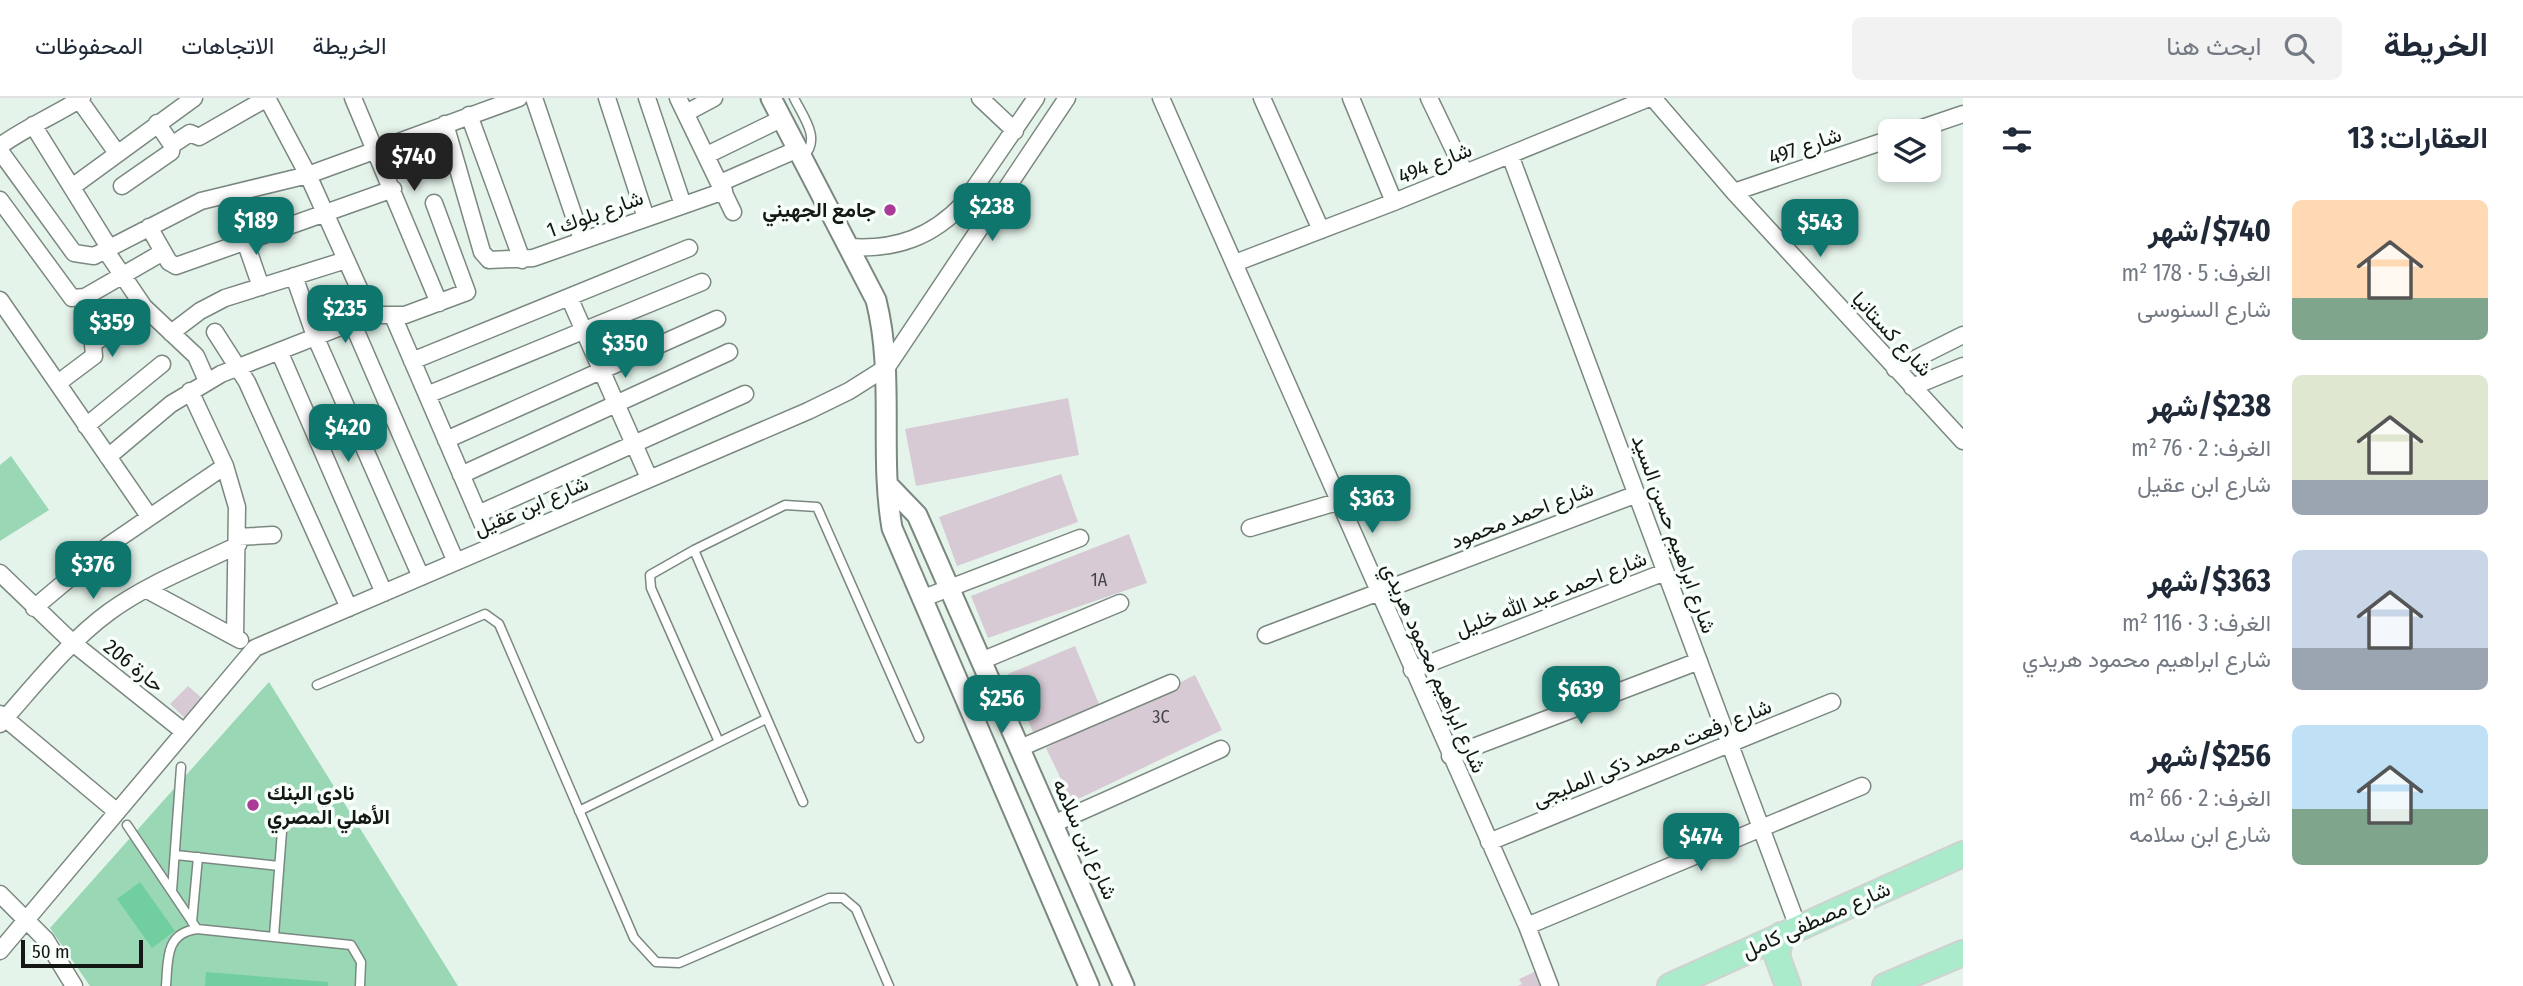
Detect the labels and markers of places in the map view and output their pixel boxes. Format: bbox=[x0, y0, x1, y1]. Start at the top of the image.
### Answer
pin: $740 bbox=[373, 134, 455, 193]
pin: $238 bbox=[951, 184, 1033, 243]
place label: جامع الجهيني bbox=[762, 197, 876, 227]
pin: $189 bbox=[215, 198, 297, 257]
pin: $543 bbox=[1779, 200, 1861, 259]
marker: جامع الجهيني bbox=[882, 202, 898, 218]
pin: $235 bbox=[304, 286, 386, 345]
pin: $359 bbox=[71, 300, 153, 359]
pin: $350 bbox=[584, 320, 666, 380]
pin: $420 bbox=[307, 404, 389, 464]
pin: $363 bbox=[1331, 476, 1413, 535]
pin: $376 bbox=[52, 542, 134, 601]
pin: $639 bbox=[1540, 666, 1622, 726]
pin: $256 bbox=[961, 676, 1043, 735]
place label: نادي البنك الأهلي المصري bbox=[267, 780, 390, 834]
marker: نادي البنك الأهلي المصري bbox=[245, 797, 261, 813]
pin: $474 bbox=[1660, 814, 1742, 873]

